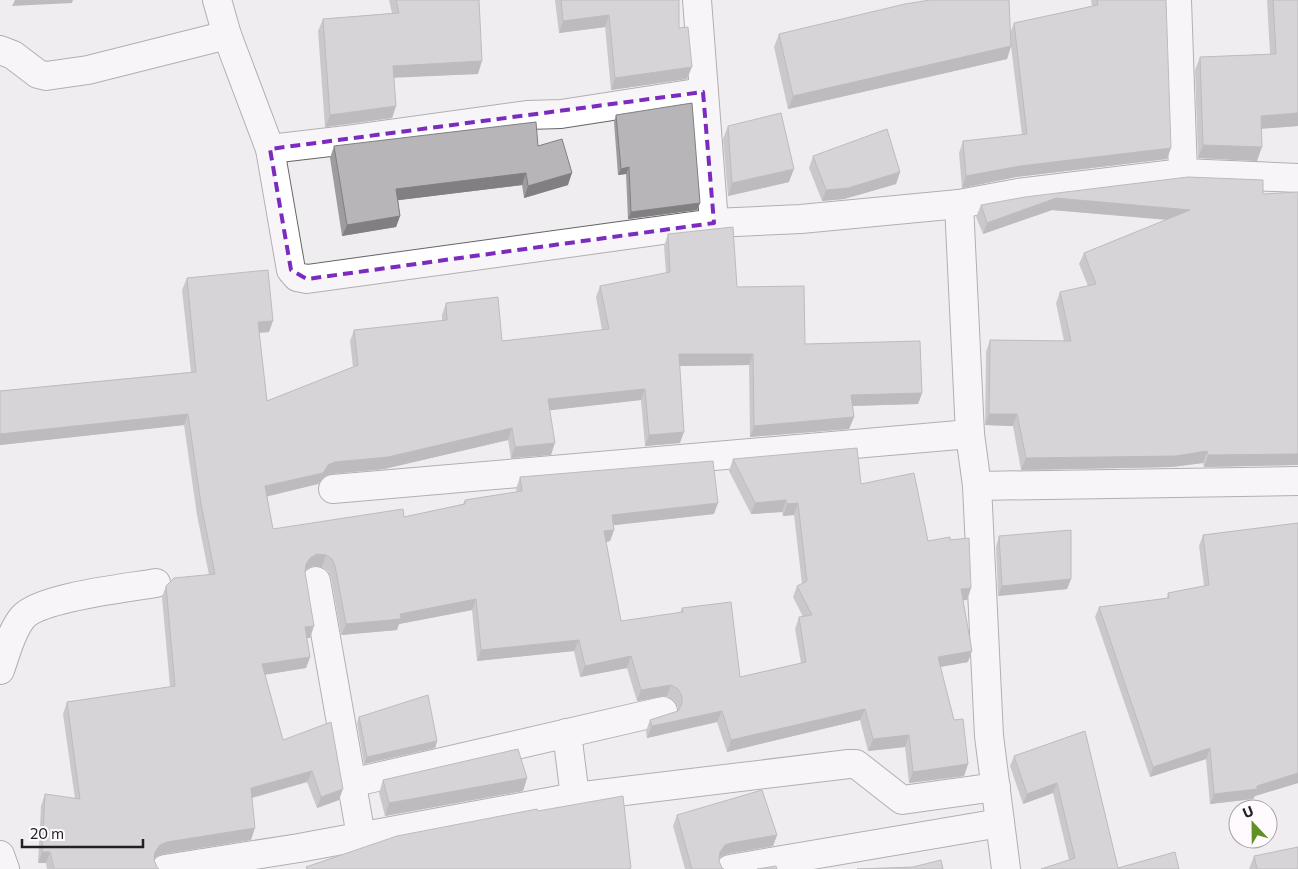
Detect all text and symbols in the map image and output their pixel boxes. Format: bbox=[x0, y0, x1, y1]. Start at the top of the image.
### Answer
north arrow bbox=[1228, 799, 1278, 849]
text: U bbox=[1240, 802, 1256, 821]
scale bar bbox=[22, 816, 144, 848]
text: 20 m bbox=[30, 824, 64, 842]

